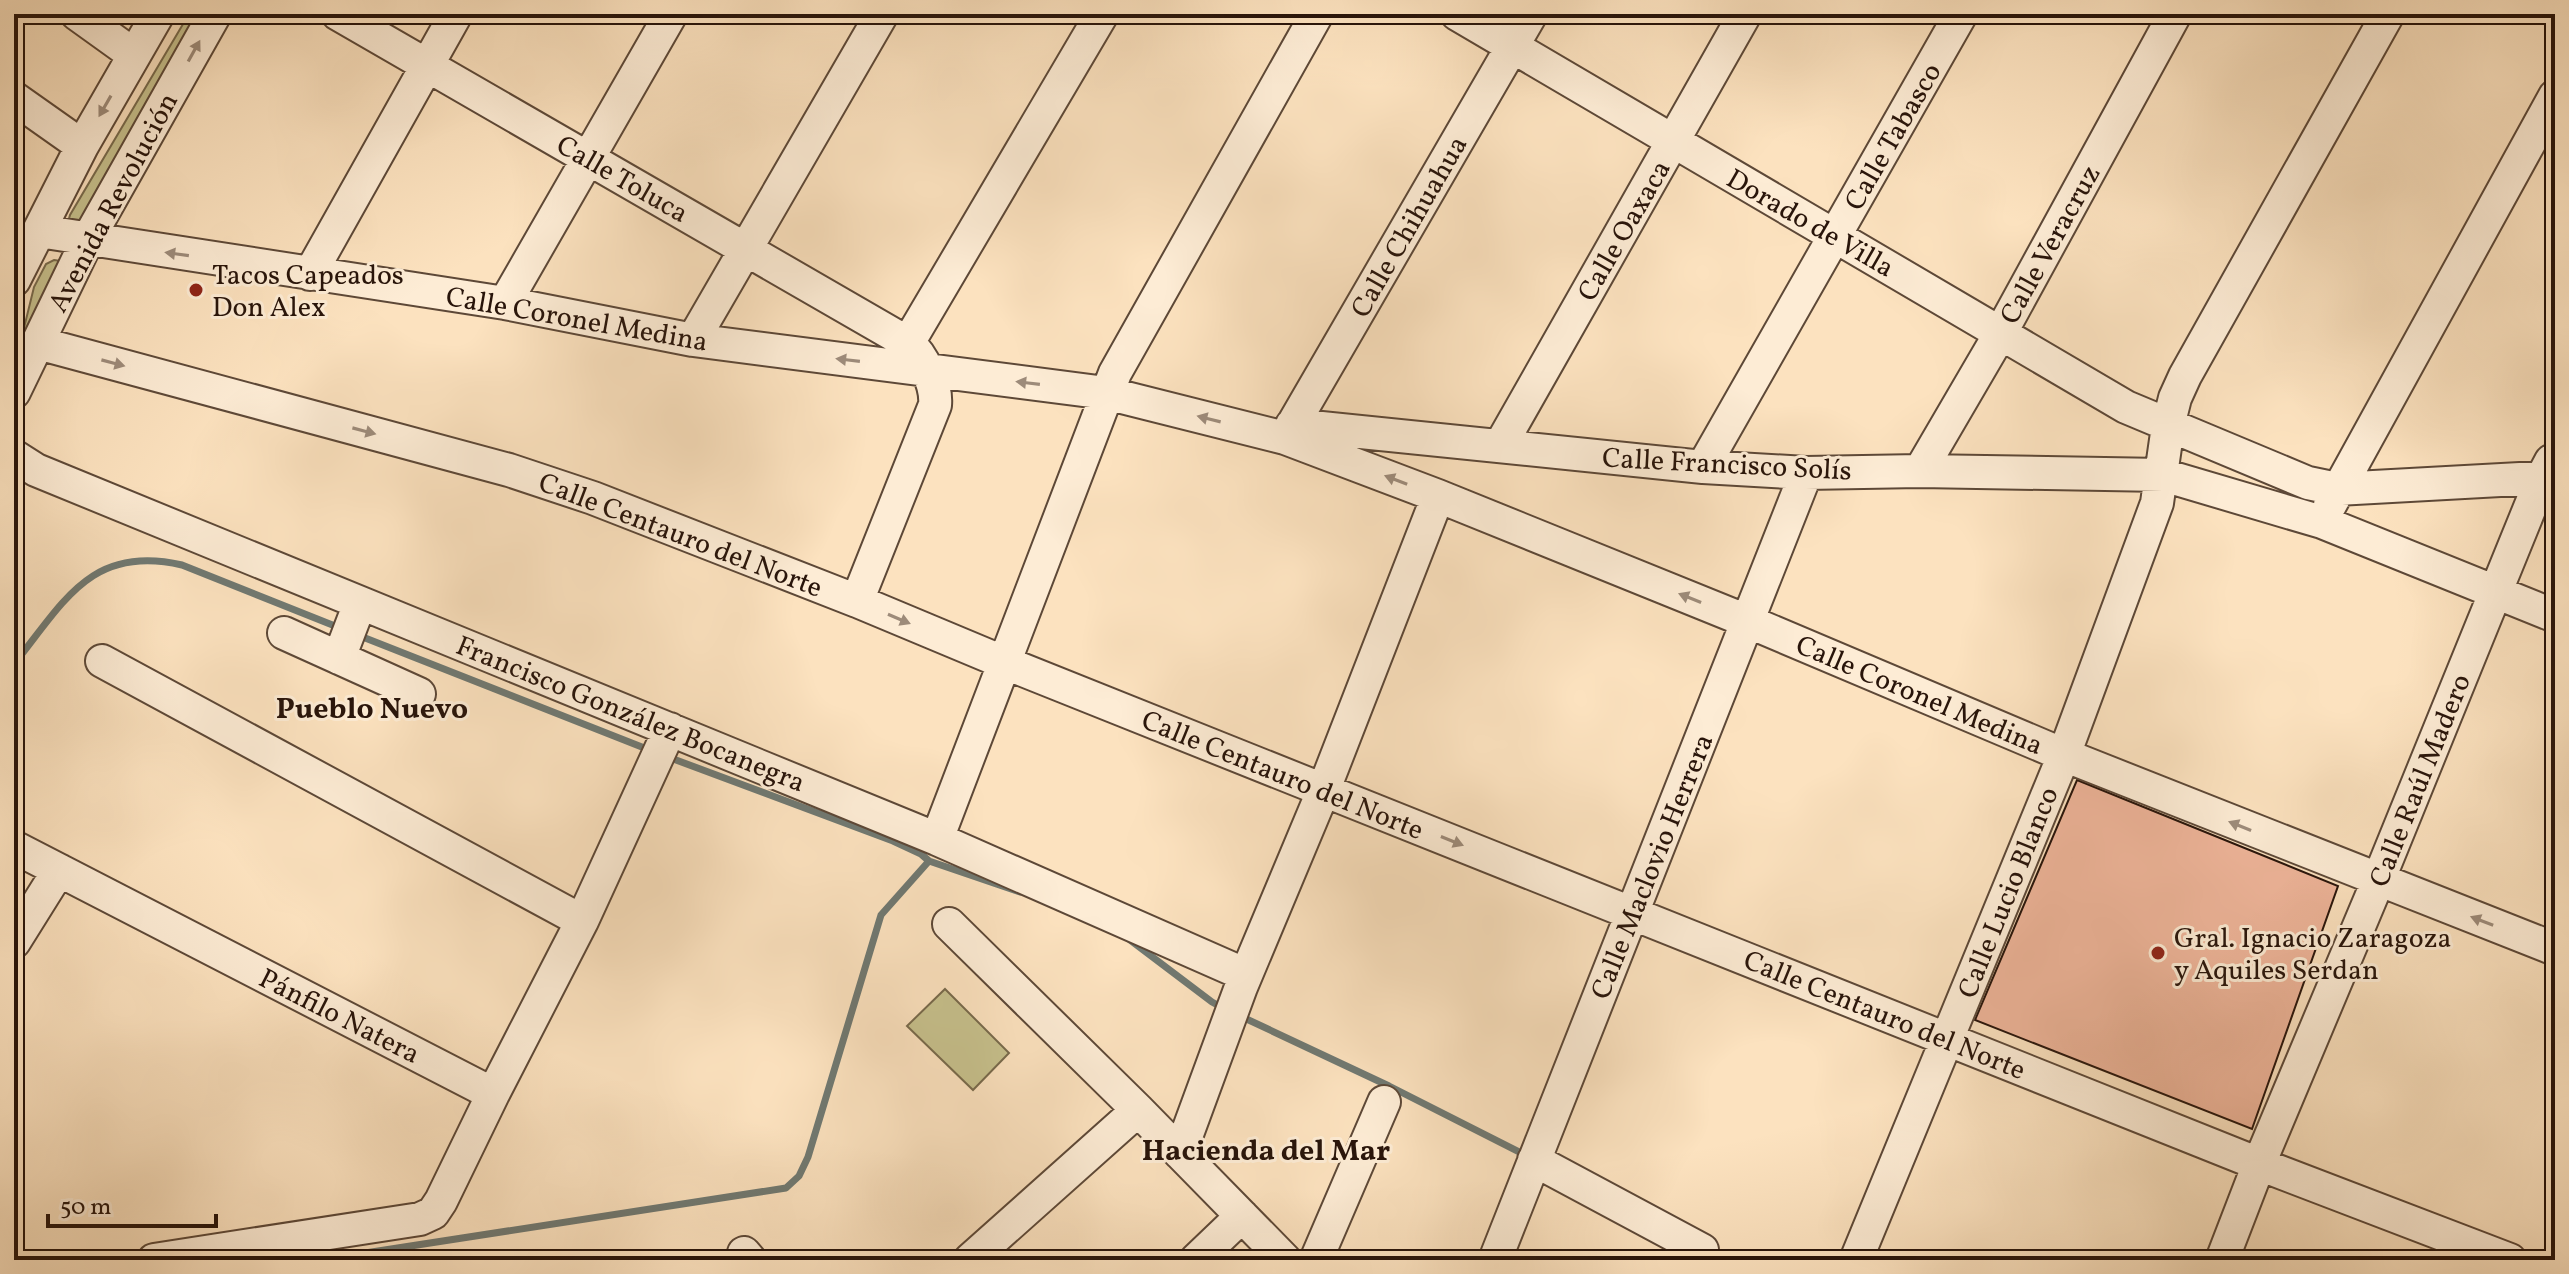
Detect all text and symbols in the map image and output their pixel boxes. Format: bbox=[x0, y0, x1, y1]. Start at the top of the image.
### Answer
one-way arrow bbox=[187, 40, 201, 62]
street label: Calle Tabasco bbox=[1836, 56, 1952, 218]
street label: Avenida Revolución bbox=[40, 86, 189, 320]
one-way arrow bbox=[98, 95, 112, 117]
street label: Calle Toluca bbox=[548, 127, 695, 234]
street label: Calle Chihuahua bbox=[1342, 129, 1478, 325]
street label: Calle Oaxaca bbox=[1569, 154, 1681, 309]
street label: Calle Veracruz bbox=[1991, 159, 2111, 332]
street label: Dorado de Villa bbox=[1719, 160, 1901, 288]
one-way arrow bbox=[164, 247, 189, 260]
place label: Tacos Capeados Don Alex bbox=[212, 257, 404, 328]
street label: Calle Coronel Medina bbox=[443, 278, 711, 363]
marker: Tacos Capeados Don Alex bbox=[187, 281, 205, 299]
one-way arrow bbox=[835, 353, 860, 366]
one-way arrow bbox=[100, 358, 125, 370]
one-way arrow bbox=[1015, 376, 1040, 389]
one-way arrow bbox=[1197, 413, 1222, 425]
one-way arrow bbox=[352, 425, 376, 438]
street label: Calle Francisco Solís bbox=[1601, 439, 1853, 492]
street label: Calle Centauro del Norte bbox=[533, 464, 828, 609]
one-way arrow bbox=[1384, 473, 1408, 486]
one-way arrow bbox=[1678, 591, 1702, 604]
one-way arrow bbox=[887, 613, 911, 626]
street label: Francisco González Bocanegra bbox=[450, 627, 810, 803]
street label: Calle Coronel Medina bbox=[1789, 627, 2049, 766]
street label: Calle Raúl Madero bbox=[2361, 669, 2482, 893]
district label: Pueblo Nuevo bbox=[276, 689, 468, 731]
street label: Calle Centauro del Norte bbox=[1135, 702, 1429, 851]
street label: Calle Maclovio Herrera bbox=[1582, 728, 1724, 1006]
street label: Calle Lucio Blanco bbox=[1949, 781, 2069, 1004]
one-way arrow bbox=[2228, 819, 2252, 832]
one-way arrow bbox=[1440, 835, 1464, 848]
one-way arrow bbox=[2470, 914, 2494, 927]
place label: Gral. Ignacio Zaragoza y Aquiles Serdan bbox=[2174, 920, 2452, 991]
street label: Calle Centauro del Norte bbox=[1737, 942, 2031, 1091]
marker: Gral. Ignacio Zaragoza y Aquiles Serdan bbox=[2149, 944, 2167, 962]
street label: Pánfilo Natera bbox=[252, 960, 426, 1075]
district label: Hacienda del Mar bbox=[1142, 1131, 1390, 1173]
scale bar bbox=[48, 1178, 216, 1228]
text: 50 m bbox=[60, 1191, 112, 1225]

